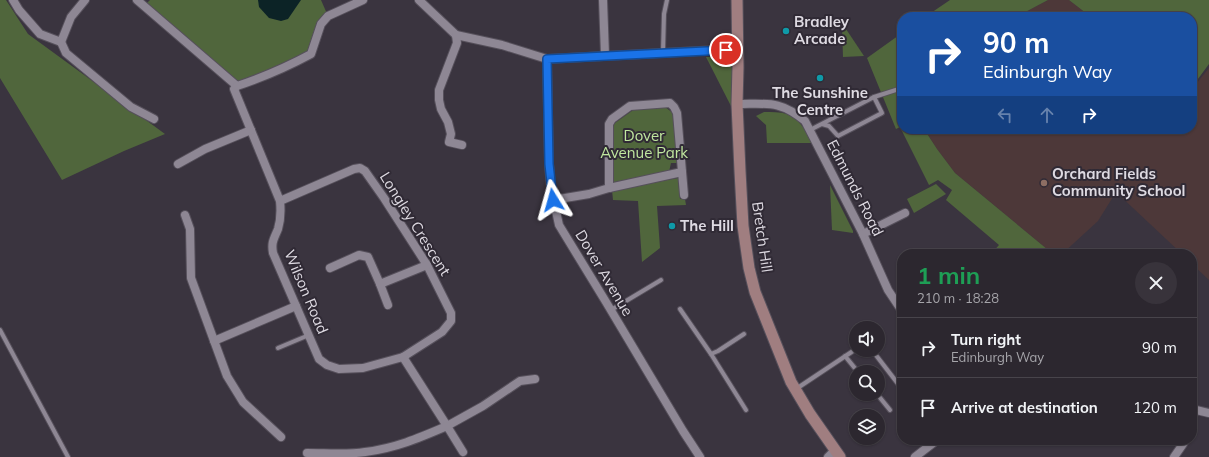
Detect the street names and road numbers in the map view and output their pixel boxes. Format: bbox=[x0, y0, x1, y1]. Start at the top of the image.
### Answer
street label: Edmunds Road bbox=[823, 136, 888, 239]
street label: Longley Crescent bbox=[376, 168, 455, 279]
street label: Bretch Hill bbox=[748, 200, 777, 274]
street label: Dover Avenue bbox=[571, 226, 638, 319]
street label: Wilson Road bbox=[280, 247, 333, 337]

